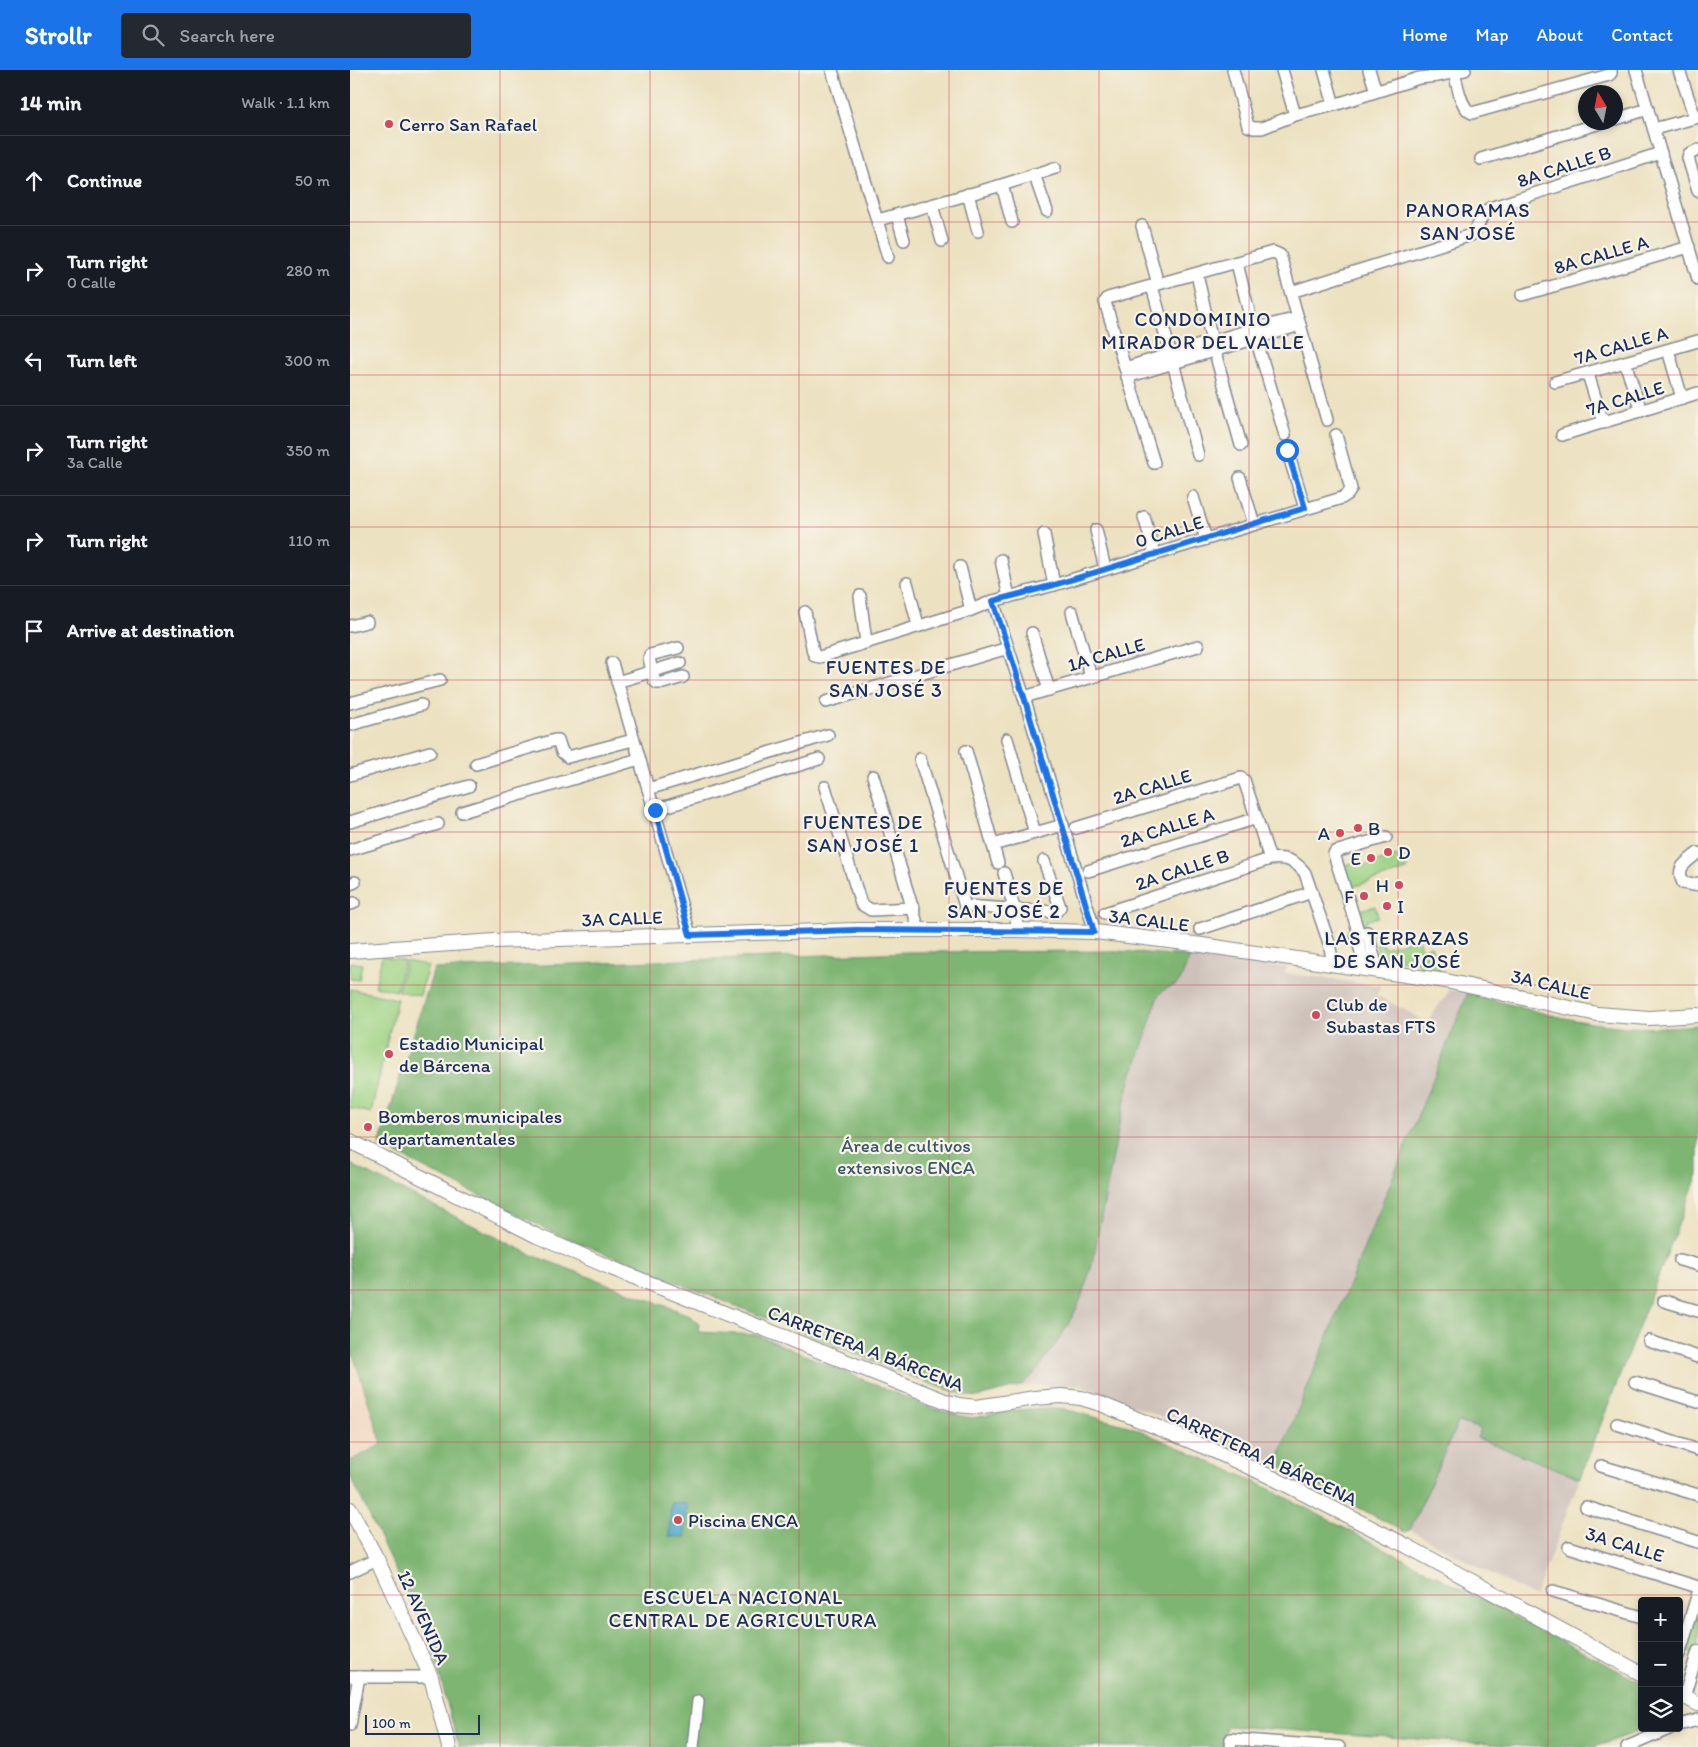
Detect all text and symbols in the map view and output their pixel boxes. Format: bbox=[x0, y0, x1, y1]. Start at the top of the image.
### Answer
search box bbox=[121, 13, 471, 58]
text: Strollr bbox=[25, 21, 91, 50]
icon: search bbox=[139, 21, 167, 49]
text: Search here bbox=[179, 24, 275, 47]
text: Home bbox=[1402, 24, 1448, 46]
text: Map bbox=[1476, 24, 1509, 46]
text: About bbox=[1537, 24, 1583, 46]
text: Contact bbox=[1611, 24, 1673, 46]
north arrow bbox=[1578, 85, 1623, 130]
text: 14 min bbox=[20, 90, 81, 115]
text: Walk · 1.1 km bbox=[241, 93, 330, 112]
place label: Cerro San Rafael bbox=[399, 113, 538, 136]
marker: Cerro San Rafael bbox=[383, 118, 395, 130]
street label: 8A CALLE B bbox=[1514, 140, 1614, 192]
icon: ahead bbox=[20, 167, 48, 195]
text: Continue bbox=[67, 169, 142, 192]
text: 50 m bbox=[295, 171, 330, 190]
district label: PANORAMAS SAN JOSÉ bbox=[1405, 198, 1531, 245]
street label: 8A CALLE A bbox=[1551, 230, 1651, 279]
text: Turn right bbox=[67, 250, 148, 273]
icon: right bbox=[20, 257, 48, 285]
text: 280 m bbox=[286, 261, 330, 280]
text: 0 Calle bbox=[67, 273, 116, 292]
district label: CONDOMINIO MIRADOR DEL VALLE bbox=[1101, 307, 1305, 354]
street label: 7A CALLE A bbox=[1572, 321, 1671, 370]
icon: left bbox=[20, 347, 48, 375]
text: Turn left bbox=[67, 349, 137, 372]
text: 300 m bbox=[285, 351, 330, 370]
street label: 7A CALLE bbox=[1584, 376, 1667, 421]
text: Turn right bbox=[67, 430, 148, 453]
icon: right bbox=[20, 437, 48, 465]
route start bbox=[1276, 439, 1299, 462]
text: 350 m bbox=[286, 441, 330, 460]
text: 3a Calle bbox=[67, 453, 123, 472]
street label: 0 CALLE bbox=[1132, 510, 1206, 553]
icon: right bbox=[20, 527, 48, 555]
text: Turn right bbox=[67, 529, 148, 552]
text: 110 m bbox=[288, 531, 330, 550]
icon: arrive bbox=[20, 617, 48, 645]
text: Arrive at destination bbox=[67, 619, 234, 642]
street label: 1A CALLE bbox=[1065, 632, 1147, 676]
district label: FUENTES DE SAN JOSÉ 3 bbox=[826, 655, 946, 702]
street label: 2A CALLE bbox=[1110, 764, 1194, 809]
route end bbox=[644, 799, 667, 822]
street label: 2A CALLE A bbox=[1117, 802, 1217, 853]
district label: FUENTES DE SAN JOSÉ 1 bbox=[803, 810, 923, 857]
place label: B bbox=[1368, 817, 1380, 840]
place label: A bbox=[1318, 822, 1330, 845]
marker: B bbox=[1352, 822, 1364, 834]
marker: A bbox=[1334, 827, 1346, 839]
place label: D bbox=[1398, 841, 1411, 864]
street label: 2A CALLE B bbox=[1132, 844, 1232, 895]
marker: D bbox=[1382, 846, 1394, 858]
place label: E bbox=[1351, 847, 1361, 870]
marker: E bbox=[1365, 852, 1377, 864]
place label: H bbox=[1376, 874, 1389, 897]
district label: FUENTES DE SAN JOSÉ 2 bbox=[944, 876, 1064, 923]
marker: H bbox=[1393, 879, 1405, 891]
place label: F bbox=[1344, 885, 1354, 908]
marker: F bbox=[1358, 890, 1370, 902]
place label: I bbox=[1397, 895, 1404, 918]
marker: I bbox=[1381, 900, 1393, 912]
street label: 3A CALLE bbox=[1107, 904, 1190, 937]
street label: 3A CALLE bbox=[581, 906, 663, 931]
district label: LAS TERRAZAS DE SAN JOSÉ bbox=[1324, 926, 1470, 973]
street label: 3A CALLE bbox=[1509, 964, 1593, 1005]
place label: Club de Subastas FTS bbox=[1326, 993, 1436, 1038]
marker: Club de Subastas FTS bbox=[1310, 1009, 1322, 1021]
place label: Estadio Municipal de Bárcena bbox=[399, 1032, 545, 1077]
marker: Estadio Municipal de Bárcena bbox=[383, 1048, 395, 1060]
place label: Bomberos municipales departamentales bbox=[378, 1105, 562, 1150]
marker: Bomberos municipales departamentales bbox=[362, 1121, 374, 1133]
park label: Área de cultivos extensivos ENCA bbox=[837, 1134, 975, 1179]
street label: CARRETERA A BÁRCENA bbox=[765, 1300, 967, 1397]
street label: CARRETERA A BÁRCENA bbox=[1163, 1402, 1361, 1511]
place label: Piscina ENCA bbox=[688, 1509, 798, 1532]
marker: Piscina ENCA bbox=[672, 1514, 684, 1526]
street label: 3A CALLE bbox=[1583, 1522, 1667, 1567]
street label: 12 AVENIDA bbox=[392, 1566, 455, 1668]
district label: ESCUELA NACIONAL CENTRAL DE AGRICULTURA bbox=[608, 1585, 878, 1632]
map controls bbox=[1638, 1597, 1683, 1732]
button: + bbox=[1638, 1597, 1683, 1642]
button: − bbox=[1638, 1642, 1683, 1687]
button: layers bbox=[1638, 1687, 1683, 1732]
scale bar bbox=[365, 1712, 480, 1735]
text: 100 m bbox=[372, 1715, 411, 1732]

